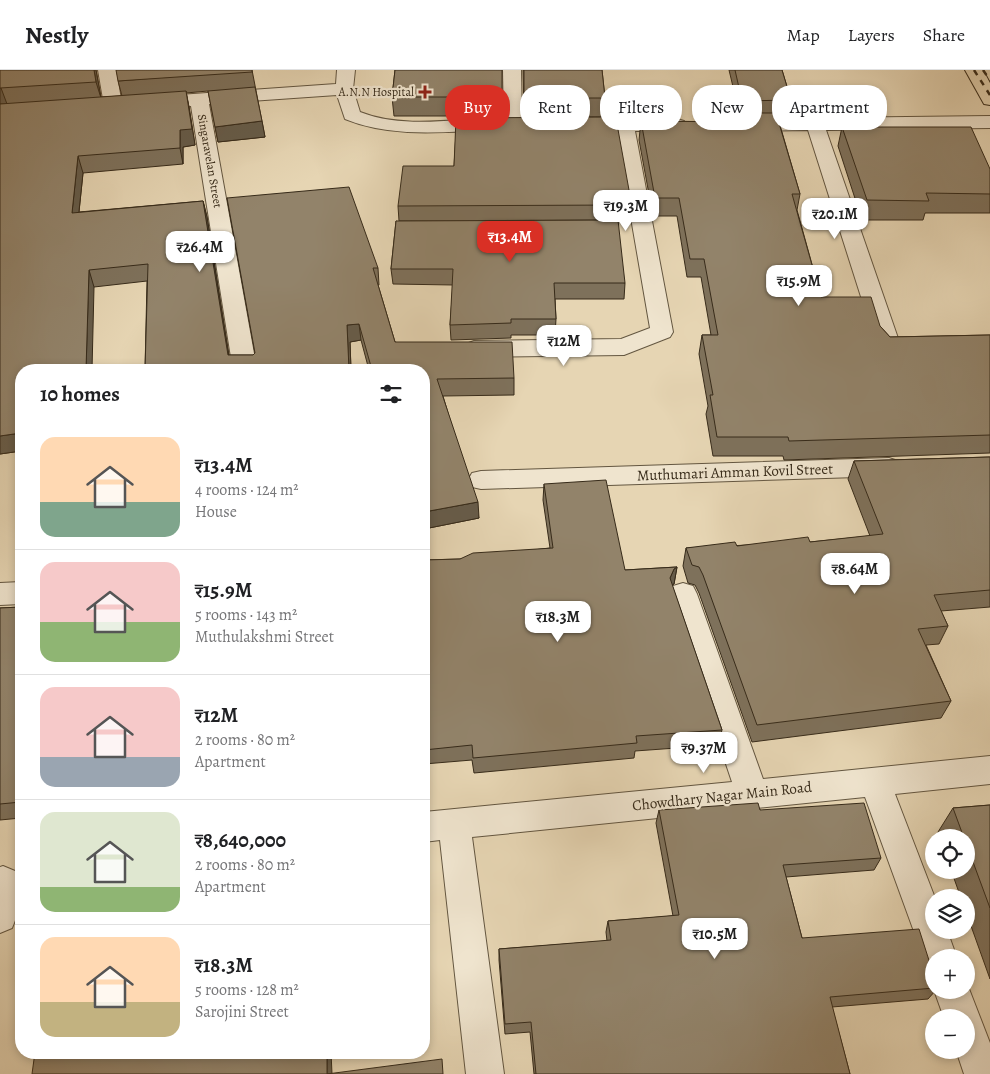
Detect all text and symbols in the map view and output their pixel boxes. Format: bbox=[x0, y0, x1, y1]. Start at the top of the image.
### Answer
text: Nestly bbox=[25, 19, 88, 51]
text: Map bbox=[787, 23, 820, 47]
text: Layers bbox=[848, 23, 895, 47]
text: Share bbox=[923, 23, 965, 47]
place label: A.N.N Hospital bbox=[338, 84, 414, 100]
marker: A.N.N Hospital bbox=[418, 85, 432, 99]
chip: Buy bbox=[445, 85, 510, 130]
chip: Rent bbox=[520, 85, 590, 130]
chip: Filters bbox=[600, 85, 682, 130]
chip: New bbox=[692, 85, 762, 130]
chip: Apartment bbox=[772, 85, 887, 130]
street label: Singaravelan Street bbox=[194, 113, 226, 209]
pin: ₹19.3M bbox=[585, 190, 667, 232]
text: ₹19.3M bbox=[604, 195, 648, 217]
pin: ₹20.1M bbox=[794, 198, 876, 240]
text: ₹20.1M bbox=[812, 203, 858, 225]
pin: ₹13.4M bbox=[469, 220, 551, 263]
text: ₹13.4M bbox=[488, 226, 532, 248]
pin: ₹26.4M bbox=[159, 230, 241, 273]
text: ₹26.4M bbox=[177, 236, 223, 258]
pin: ₹15.9M bbox=[758, 264, 840, 307]
text: ₹15.9M bbox=[777, 270, 821, 292]
pin: ₹12M bbox=[534, 324, 594, 367]
text: ₹12M bbox=[548, 330, 580, 352]
text: 10 homes bbox=[40, 380, 120, 408]
icon: filters bbox=[377, 380, 405, 408]
text: ₹13.4M bbox=[195, 451, 253, 479]
icon: home bbox=[80, 457, 140, 517]
street label: Muthumari Amman Kovil Street bbox=[637, 459, 833, 485]
text: 4 rooms · 124 m² bbox=[195, 479, 299, 501]
text: House bbox=[195, 501, 237, 523]
pin: ₹8.64M bbox=[814, 552, 896, 595]
text: ₹8.64M bbox=[832, 558, 878, 580]
text: ₹15.9M bbox=[195, 576, 253, 604]
icon: home bbox=[80, 582, 140, 642]
pin: ₹18.3M bbox=[517, 600, 599, 643]
text: 5 rooms · 143 m² bbox=[195, 604, 297, 626]
text: ₹18.3M bbox=[536, 606, 580, 628]
text: Muthulakshmi Street bbox=[195, 626, 334, 648]
text: ₹12M bbox=[195, 701, 238, 729]
icon: home bbox=[80, 707, 140, 767]
text: 2 rooms · 80 m² bbox=[195, 729, 295, 751]
pin: ₹9.37M bbox=[663, 732, 745, 774]
text: ₹9.37M bbox=[682, 737, 726, 759]
text: Apartment bbox=[195, 751, 266, 773]
street label: Chowdhary Nagar Main Road bbox=[631, 777, 814, 815]
text: ₹8,640,000 bbox=[195, 826, 286, 854]
map controls bbox=[925, 829, 975, 1059]
button: locate bbox=[925, 829, 975, 879]
icon: home bbox=[80, 832, 140, 892]
text: 2 rooms · 80 m² bbox=[195, 854, 295, 876]
text: Apartment bbox=[195, 876, 266, 898]
button: layers bbox=[925, 889, 975, 939]
pin: ₹10.5M bbox=[674, 918, 756, 960]
text: ₹10.5M bbox=[693, 923, 737, 945]
button: + bbox=[925, 949, 975, 999]
text: ₹18.3M bbox=[195, 951, 253, 979]
icon: home bbox=[80, 957, 140, 1017]
text: 5 rooms · 128 m² bbox=[195, 979, 299, 1001]
text: Sarojini Street bbox=[195, 1001, 289, 1023]
button: − bbox=[925, 1009, 975, 1059]

